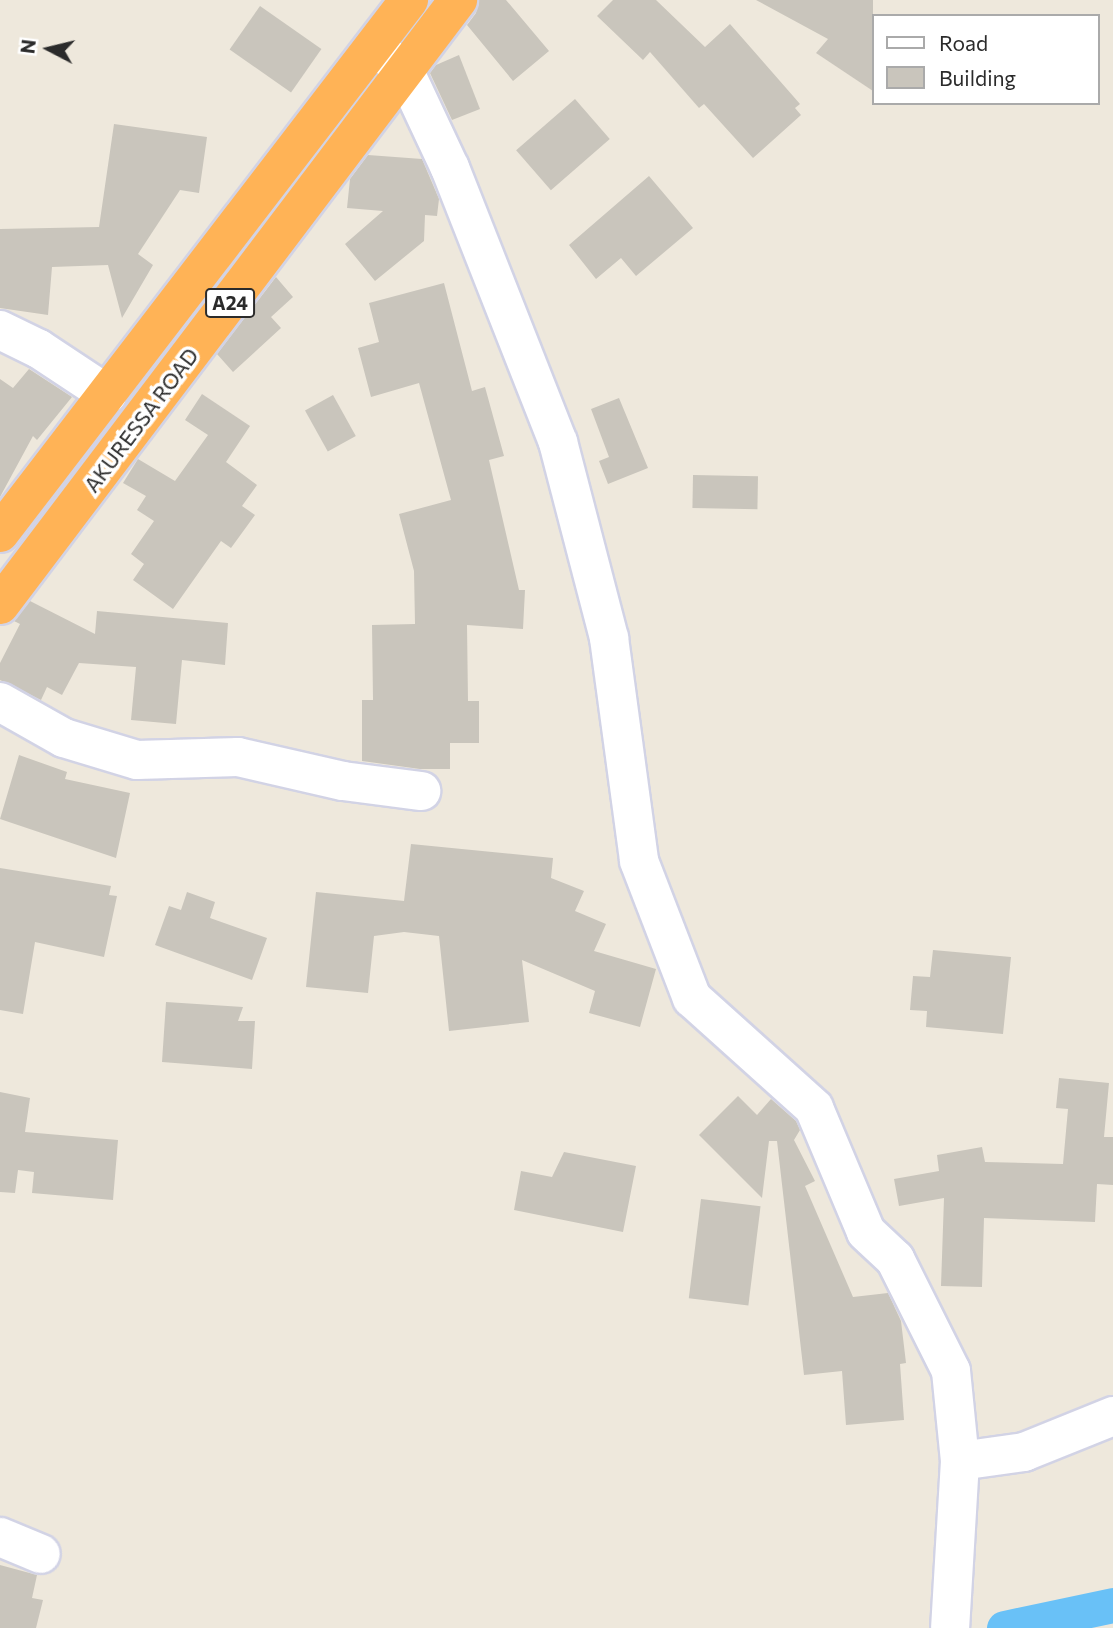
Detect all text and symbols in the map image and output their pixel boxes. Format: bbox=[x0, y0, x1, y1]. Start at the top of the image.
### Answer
north arrow bbox=[14, 14, 84, 84]
legend bbox=[872, 14, 1099, 105]
text: Road bbox=[939, 30, 988, 55]
text: N bbox=[15, 38, 40, 55]
text: Building bbox=[939, 65, 1016, 90]
road number: A24 bbox=[204, 288, 256, 318]
street label: AKURESSA ROAD bbox=[79, 343, 203, 497]

